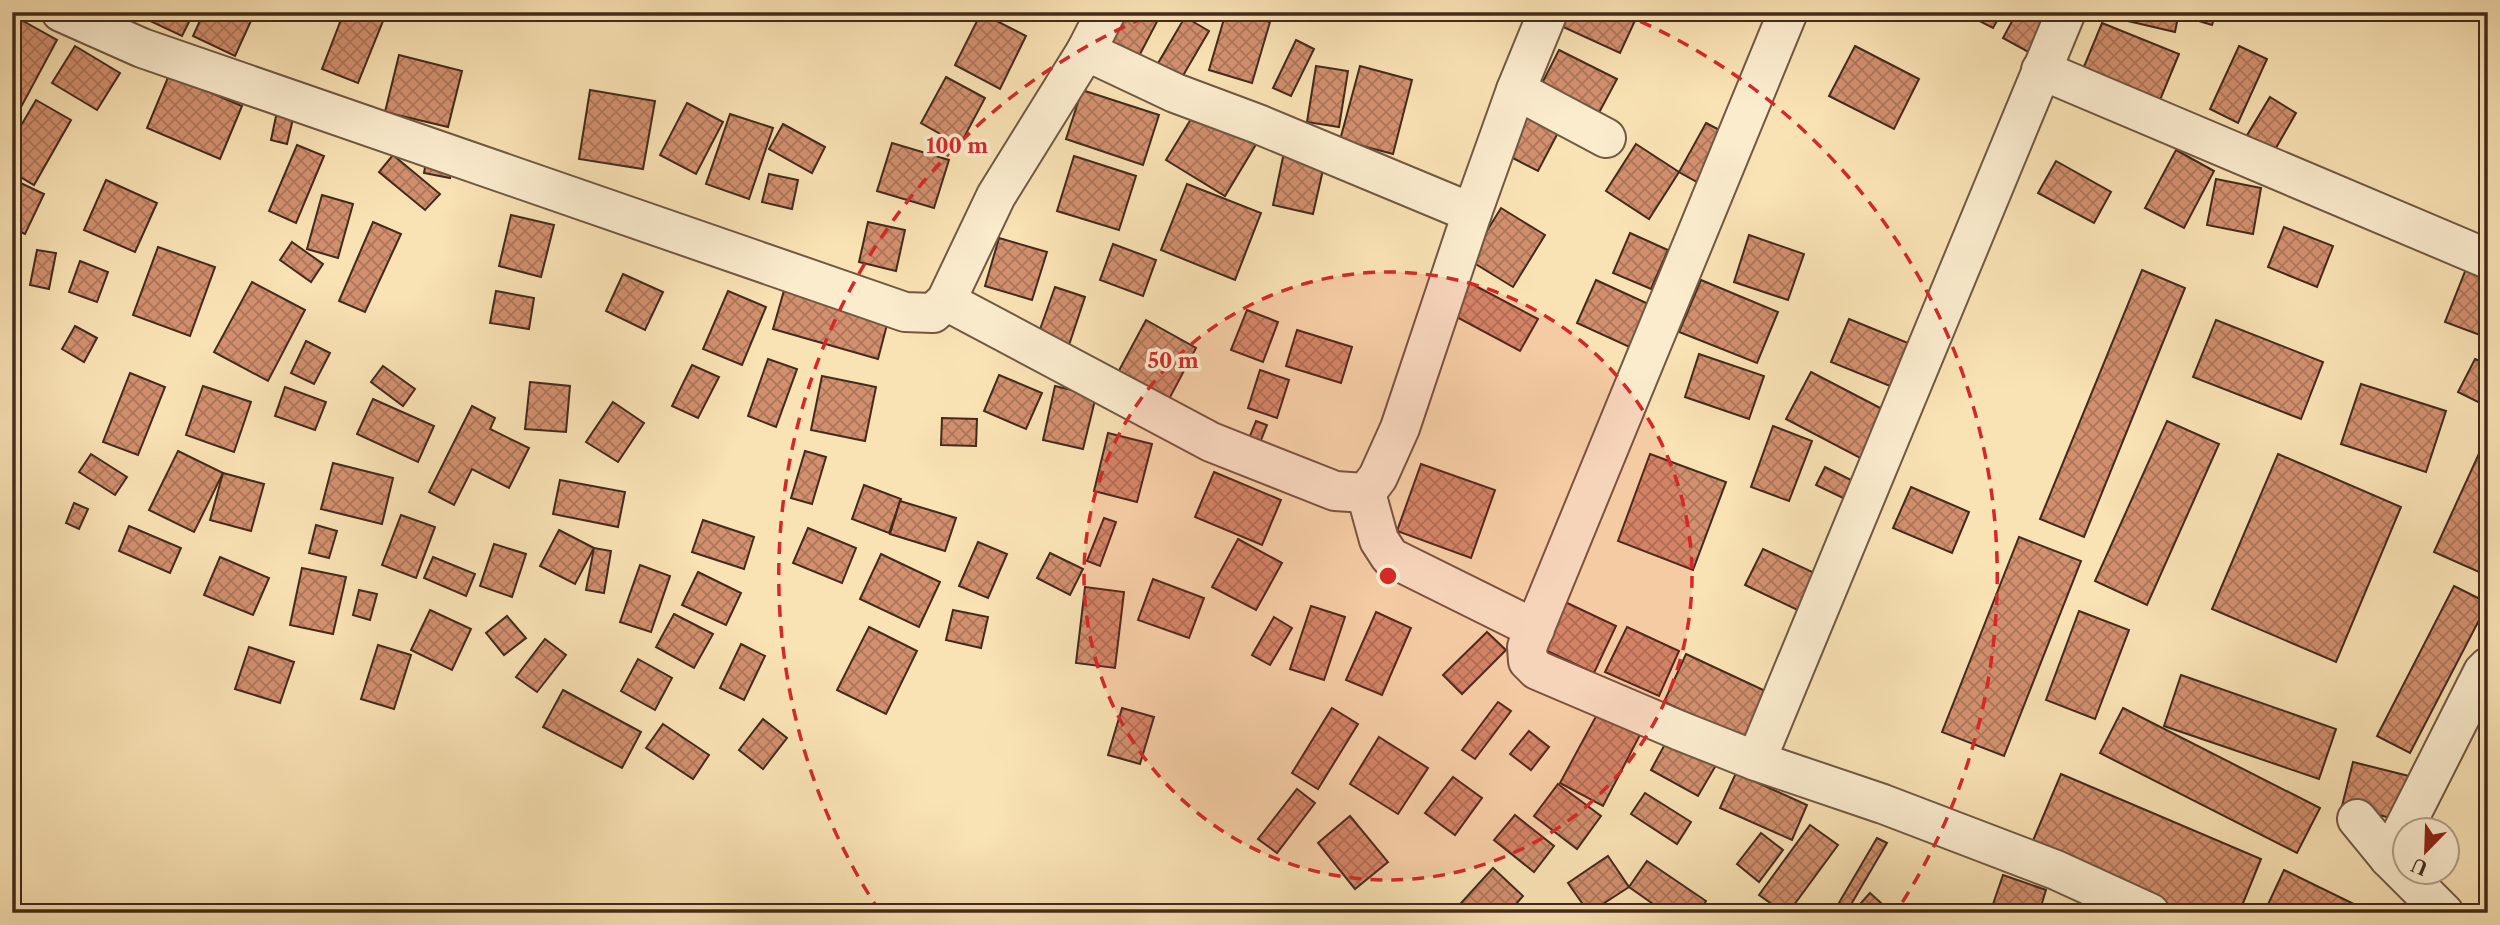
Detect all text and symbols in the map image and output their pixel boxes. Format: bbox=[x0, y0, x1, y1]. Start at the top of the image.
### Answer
text: 100 m bbox=[926, 133, 988, 158]
text: 50 m bbox=[1147, 348, 1199, 373]
centre of rings bbox=[1376, 564, 1400, 588]
north arrow bbox=[2392, 816, 2462, 886]
text: U bbox=[2407, 852, 2431, 880]

